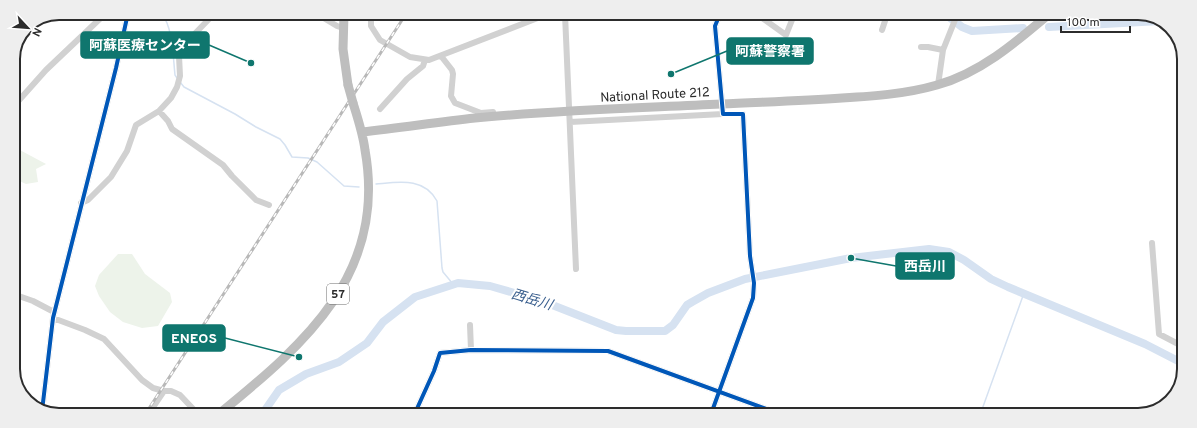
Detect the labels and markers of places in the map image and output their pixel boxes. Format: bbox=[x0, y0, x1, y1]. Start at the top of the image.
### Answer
callout: 阿蘇医療センター bbox=[81, 32, 209, 58]
callout: 阿蘇警察署 bbox=[727, 38, 813, 64]
callout: 西岳川 bbox=[896, 253, 954, 279]
callout: ENEOS bbox=[163, 325, 225, 351]

